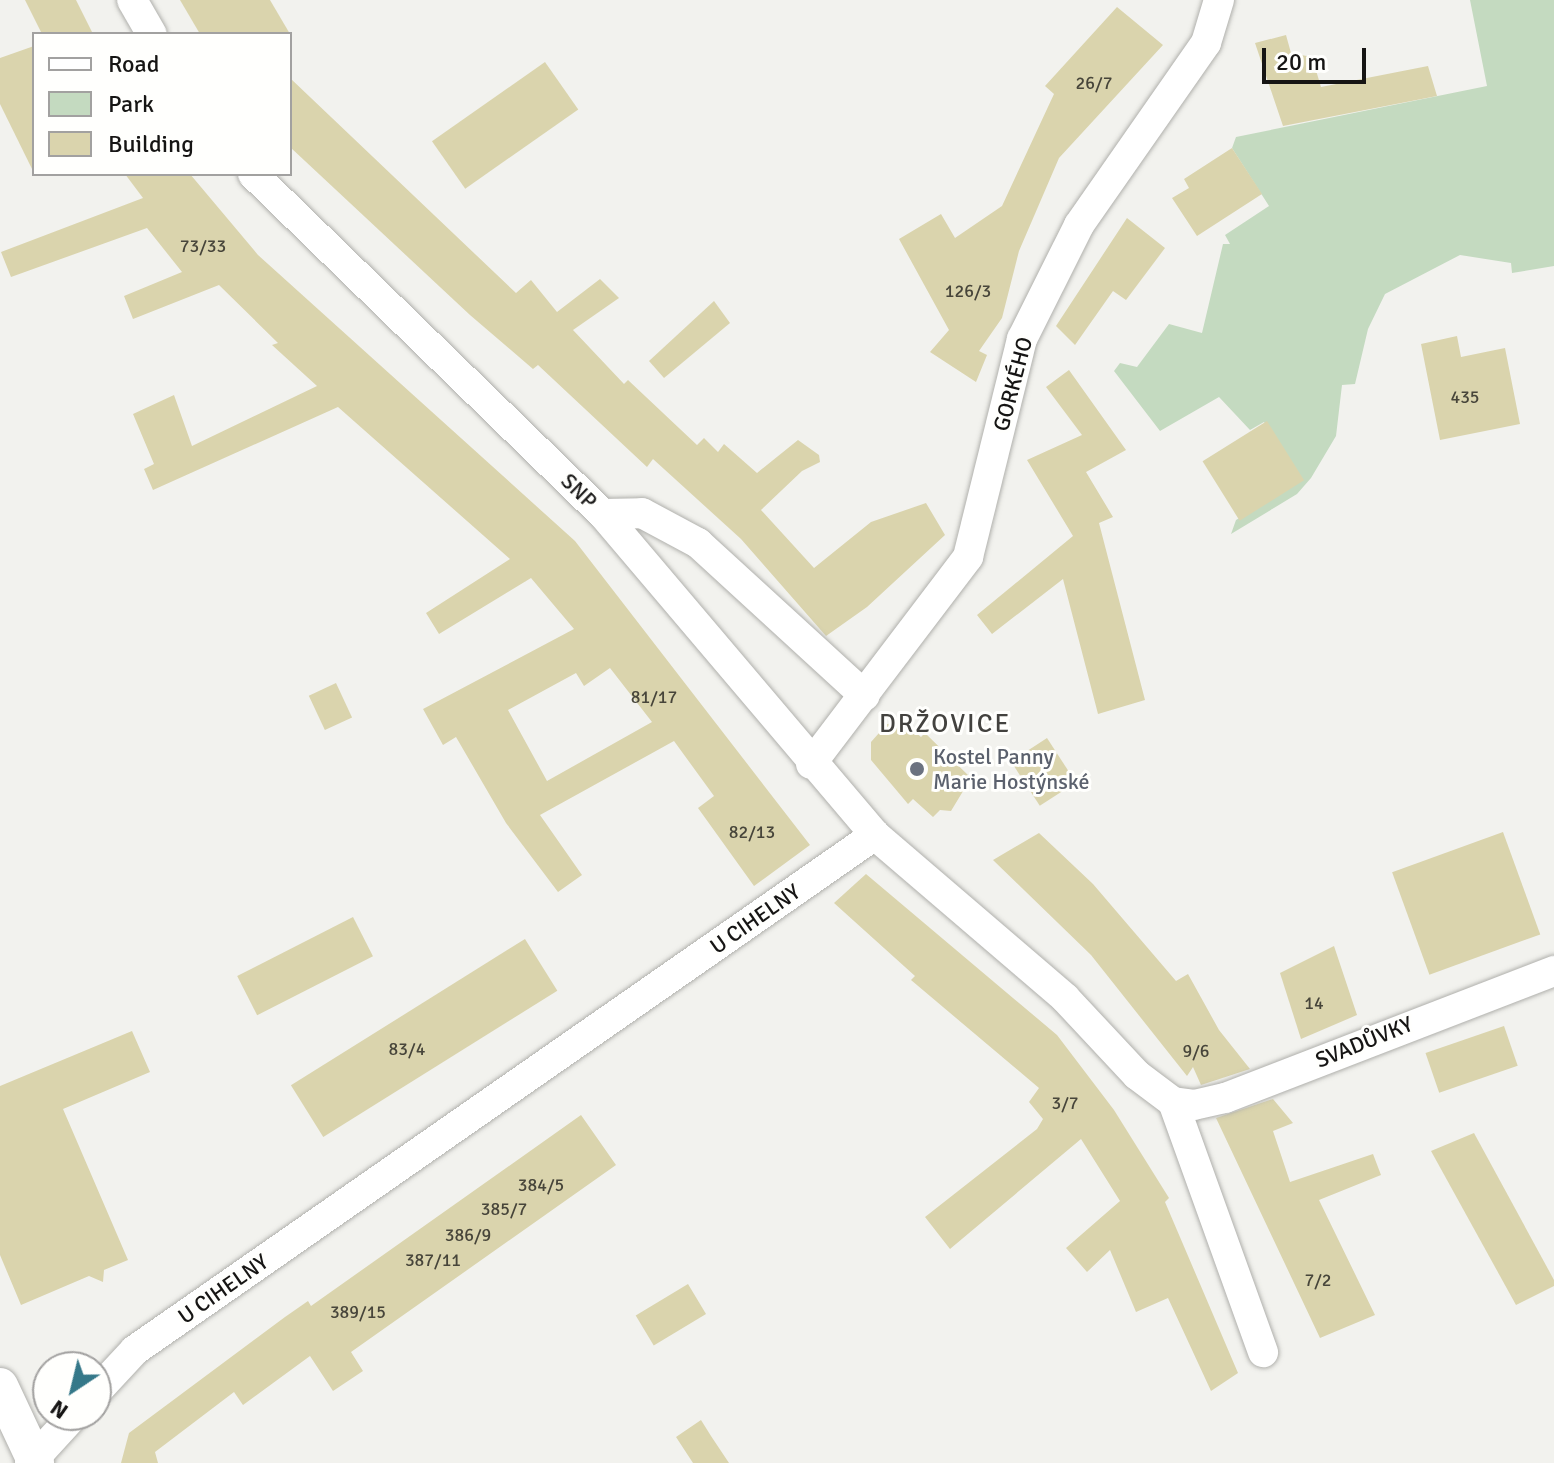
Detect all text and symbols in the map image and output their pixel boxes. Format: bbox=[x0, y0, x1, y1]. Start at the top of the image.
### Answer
legend bbox=[32, 32, 292, 176]
scale bar bbox=[1266, 32, 1370, 82]
text: 20 m bbox=[1276, 47, 1326, 77]
text: Road bbox=[108, 49, 159, 79]
house number: 26/7 bbox=[1076, 72, 1112, 94]
text: Park bbox=[108, 89, 154, 119]
text: Building bbox=[108, 129, 194, 159]
house number: 73/33 bbox=[180, 235, 226, 257]
house number: 126/3 bbox=[945, 280, 991, 302]
street label: GORKÉHO bbox=[988, 334, 1038, 434]
house number: 435 bbox=[1450, 386, 1480, 408]
street label: SNP bbox=[556, 468, 602, 514]
house number: 81/17 bbox=[631, 686, 677, 708]
district label: DRŽOVICE bbox=[879, 709, 1011, 741]
place label: Kostel Panny Marie Hostýnské bbox=[933, 743, 1089, 794]
marker: Kostel Panny Marie Hostýnské bbox=[908, 760, 926, 778]
house number: 82/13 bbox=[729, 821, 775, 843]
street label: U CIHELNY bbox=[705, 878, 805, 960]
house number: 14 bbox=[1304, 992, 1324, 1014]
street label: SVADŮVKY bbox=[1312, 1011, 1416, 1073]
house number: 83/4 bbox=[389, 1038, 425, 1060]
house number: 9/6 bbox=[1182, 1040, 1210, 1062]
house number: 3/7 bbox=[1051, 1092, 1079, 1114]
house number: 384/5 bbox=[518, 1174, 564, 1196]
house number: 385/7 bbox=[481, 1198, 527, 1220]
house number: 386/9 bbox=[445, 1224, 491, 1246]
street label: U CIHELNY bbox=[173, 1248, 273, 1330]
house number: 387/11 bbox=[405, 1249, 461, 1271]
house number: 7/2 bbox=[1304, 1269, 1332, 1291]
house number: 389/15 bbox=[330, 1301, 386, 1323]
north arrow bbox=[32, 1351, 112, 1431]
text: N bbox=[45, 1394, 73, 1425]

